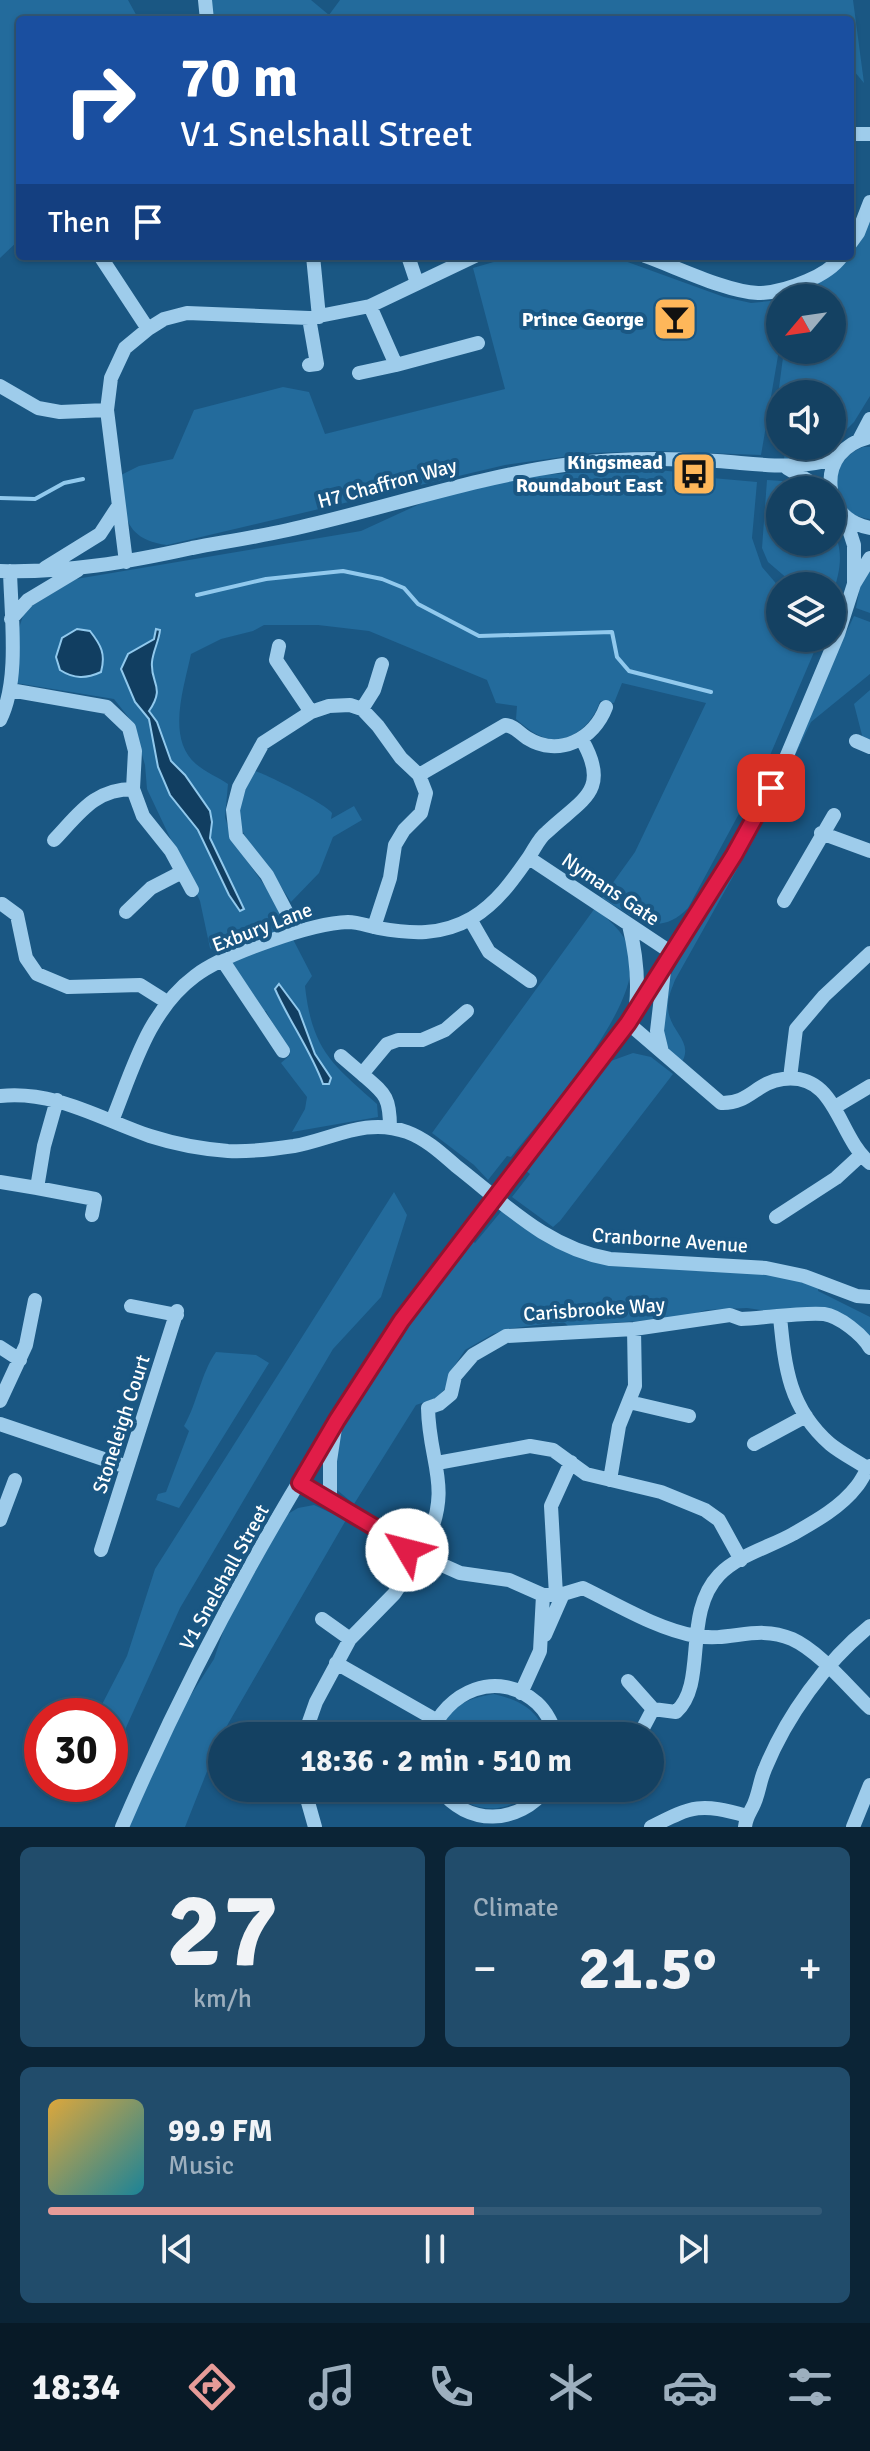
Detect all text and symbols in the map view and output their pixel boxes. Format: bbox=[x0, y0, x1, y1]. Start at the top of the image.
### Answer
text: 70 m bbox=[180, 43, 298, 112]
icon: right bbox=[48, 48, 152, 152]
text: V1 Snelshall Street bbox=[180, 112, 472, 157]
icon: arrive bbox=[126, 200, 170, 244]
text: Then bbox=[48, 204, 110, 241]
north arrow bbox=[766, 284, 846, 364]
map controls bbox=[766, 284, 846, 652]
bar icon: Prince George bbox=[651, 295, 699, 343]
place label: Prince George bbox=[522, 307, 644, 332]
button: sound bbox=[766, 380, 846, 460]
place label: Kingsmead Roundabout East bbox=[516, 450, 664, 498]
bus stop icon: Kingsmead Roundabout East bbox=[670, 450, 718, 498]
street label: H7 Chaffron Way bbox=[315, 453, 460, 514]
button: search bbox=[766, 476, 846, 556]
button: layers bbox=[766, 572, 846, 652]
pin bbox=[737, 754, 805, 822]
icon: arrive bbox=[749, 766, 793, 810]
street label: Nymans Gate bbox=[557, 848, 664, 931]
street label: Exbury Lane bbox=[209, 897, 316, 958]
street label: Cranborne Avenue bbox=[591, 1223, 749, 1258]
street label: Carisbrooke Way bbox=[522, 1292, 666, 1327]
street label: Stoneleigh Court bbox=[87, 1352, 156, 1497]
street label: V1 Snelshall Street bbox=[174, 1500, 275, 1654]
position arrow bbox=[365, 1508, 449, 1592]
speed limit sign: 30 bbox=[24, 1698, 128, 1802]
text: 18:36 · 2 min · 510 m bbox=[300, 1743, 572, 1780]
text: 27 bbox=[166, 1867, 279, 1995]
text: Climate bbox=[473, 1892, 559, 1924]
text: 21.5° bbox=[578, 1932, 717, 2006]
text: − bbox=[473, 1942, 497, 1996]
text: + bbox=[798, 1942, 822, 1996]
text: km/h bbox=[193, 1983, 252, 2015]
text: 99.9 FM bbox=[168, 2113, 273, 2150]
text: Music bbox=[168, 2150, 234, 2182]
icon: previous bbox=[155, 2227, 199, 2271]
icon: pause bbox=[413, 2227, 457, 2271]
icon: next bbox=[671, 2227, 715, 2271]
icon: directions bbox=[184, 2359, 240, 2415]
icon: music bbox=[304, 2359, 360, 2415]
icon: phone bbox=[423, 2359, 479, 2415]
icon: climate bbox=[543, 2359, 599, 2415]
icon: car bbox=[662, 2359, 718, 2415]
icon: filters bbox=[782, 2359, 838, 2415]
text: 18:34 bbox=[32, 2365, 120, 2410]

